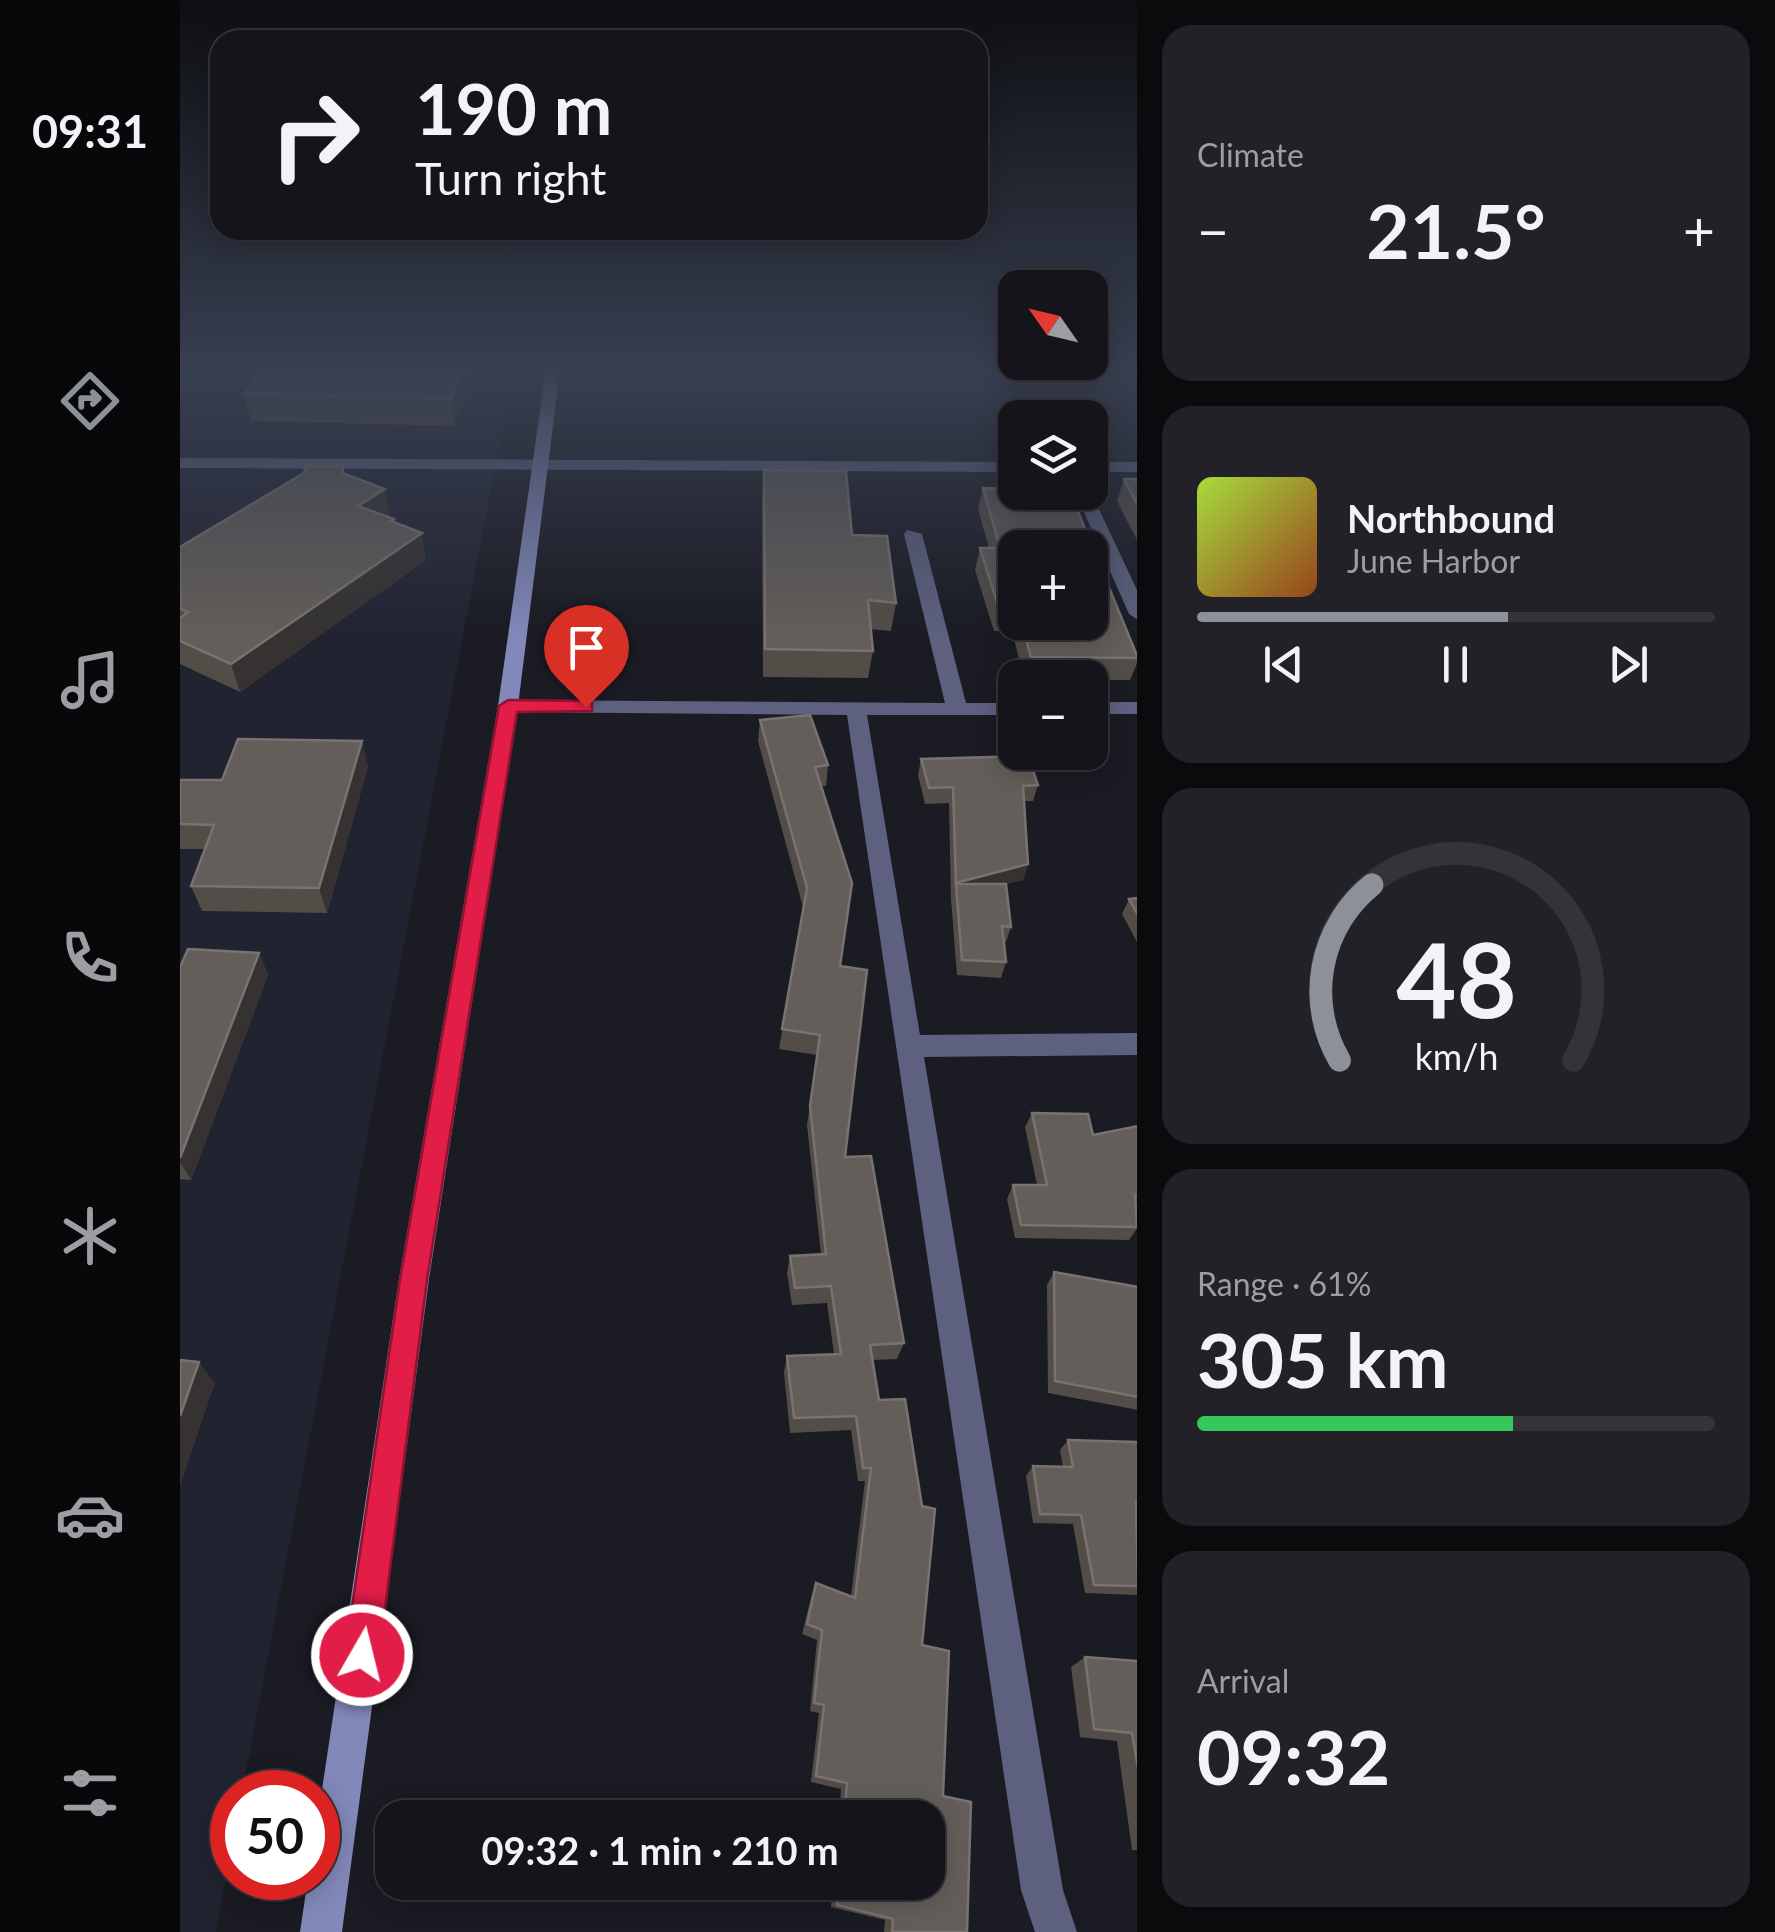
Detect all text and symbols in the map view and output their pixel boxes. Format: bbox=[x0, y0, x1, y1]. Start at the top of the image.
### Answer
text: 190 m bbox=[415, 66, 612, 150]
icon: right bbox=[250, 70, 380, 200]
text: 09:31 bbox=[32, 104, 148, 158]
text: Climate bbox=[1197, 135, 1304, 174]
text: Turn right bbox=[415, 151, 606, 205]
text: 21.5° bbox=[1366, 185, 1546, 275]
text: − bbox=[1197, 197, 1229, 263]
text: + bbox=[1683, 197, 1715, 263]
north arrow bbox=[998, 270, 1108, 380]
map controls bbox=[998, 270, 1108, 770]
icon: directions bbox=[55, 366, 125, 436]
button: layers bbox=[998, 400, 1108, 510]
text: Northbound bbox=[1347, 495, 1555, 541]
button: + bbox=[998, 530, 1108, 640]
text: June Harbor bbox=[1347, 541, 1520, 580]
pin bbox=[544, 605, 629, 708]
icon: arrive bbox=[559, 620, 614, 675]
icon: previous bbox=[1256, 637, 1311, 692]
icon: pause bbox=[1428, 637, 1483, 692]
icon: next bbox=[1601, 637, 1656, 692]
icon: music bbox=[55, 645, 125, 715]
button: − bbox=[998, 660, 1108, 770]
text: 48 bbox=[1396, 915, 1516, 1040]
icon: phone bbox=[55, 923, 125, 993]
text: km/h bbox=[1414, 1035, 1498, 1078]
icon: climate bbox=[55, 1201, 125, 1271]
text: Range · 61% bbox=[1197, 1264, 1371, 1303]
text: 305 km bbox=[1197, 1314, 1449, 1404]
icon: car bbox=[55, 1480, 125, 1550]
position arrow bbox=[310, 1603, 414, 1707]
text: Arrival bbox=[1197, 1661, 1289, 1700]
text: 09:32 bbox=[1197, 1711, 1390, 1801]
icon: filters bbox=[55, 1758, 125, 1828]
speed limit sign: 50 bbox=[210, 1770, 340, 1900]
text: 09:32 · 1 min · 210 m bbox=[481, 1827, 839, 1873]

